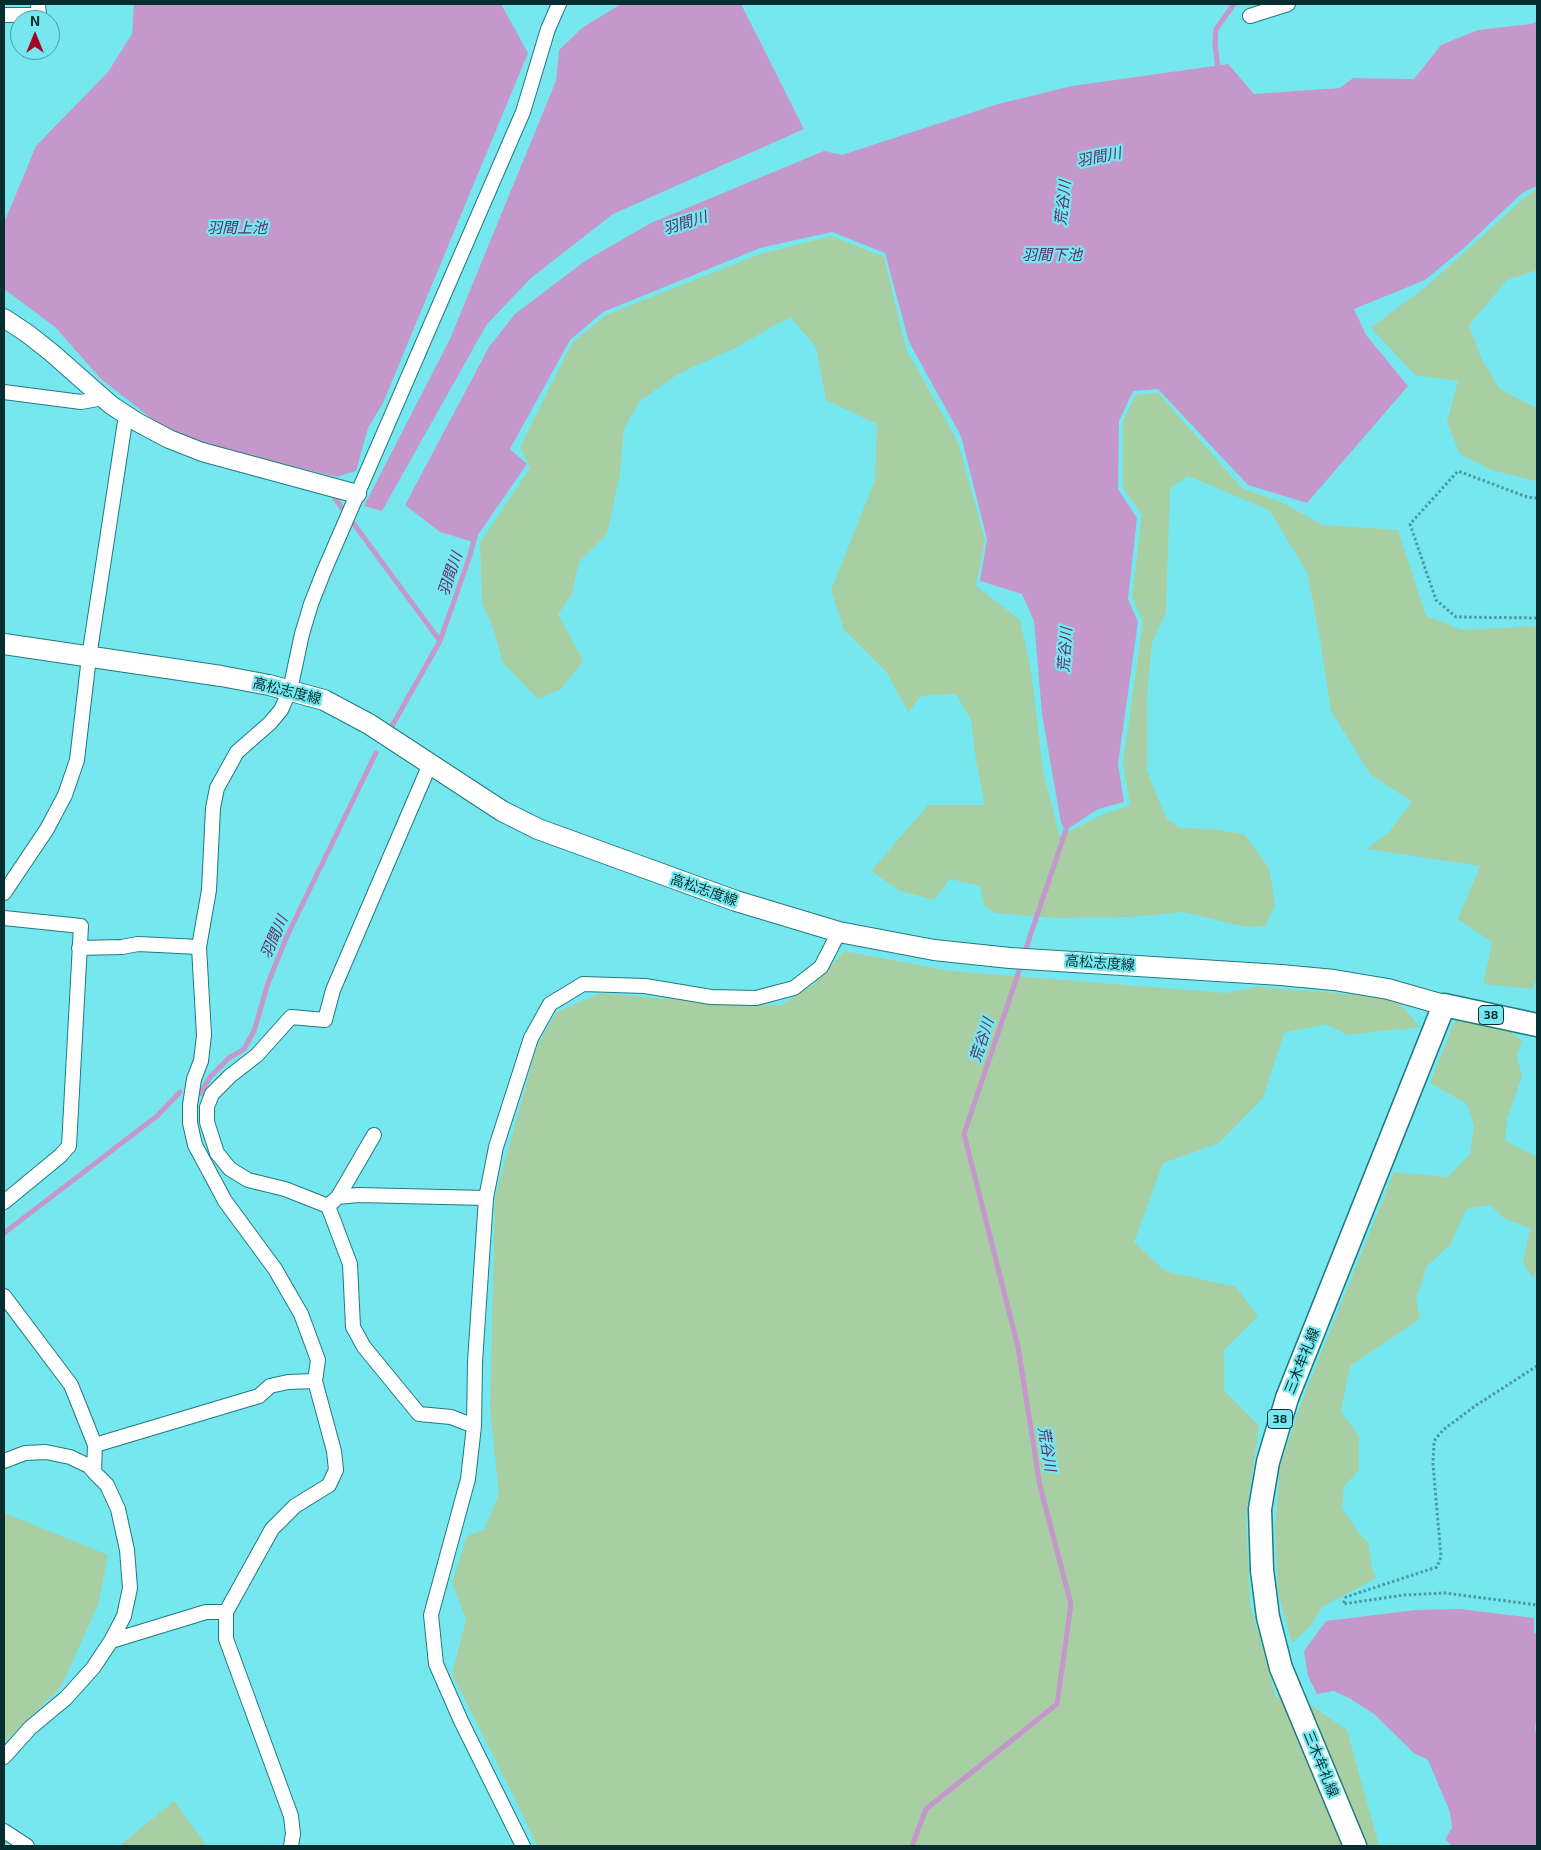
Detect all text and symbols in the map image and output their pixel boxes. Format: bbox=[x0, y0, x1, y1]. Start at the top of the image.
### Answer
north arrow bbox=[10, 10, 60, 60]
text: N bbox=[30, 12, 40, 29]
water label: 羽間川 bbox=[1075, 144, 1123, 170]
water label: 荒谷川 bbox=[1052, 180, 1074, 226]
water label: 羽間川 bbox=[661, 208, 709, 238]
water label: 羽間上池 bbox=[207, 219, 267, 237]
water label: 羽間下池 bbox=[1022, 246, 1082, 264]
water label: 羽間川 bbox=[434, 550, 466, 598]
water label: 荒谷川 bbox=[1054, 627, 1076, 673]
street label: 高松志度線 bbox=[251, 674, 323, 708]
street label: 高松志度線 bbox=[668, 871, 740, 909]
water label: 羽間川 bbox=[257, 913, 291, 961]
street label: 高松志度線 bbox=[1064, 952, 1136, 974]
road number: 38 bbox=[1478, 1006, 1504, 1024]
water label: 荒谷川 bbox=[966, 1016, 998, 1064]
street label: 三木牟礼線 bbox=[1281, 1325, 1323, 1397]
road number: 38 bbox=[1268, 1410, 1292, 1428]
water label: 荒谷川 bbox=[1035, 1425, 1059, 1473]
street label: 三木牟礼線 bbox=[1300, 1728, 1342, 1800]

